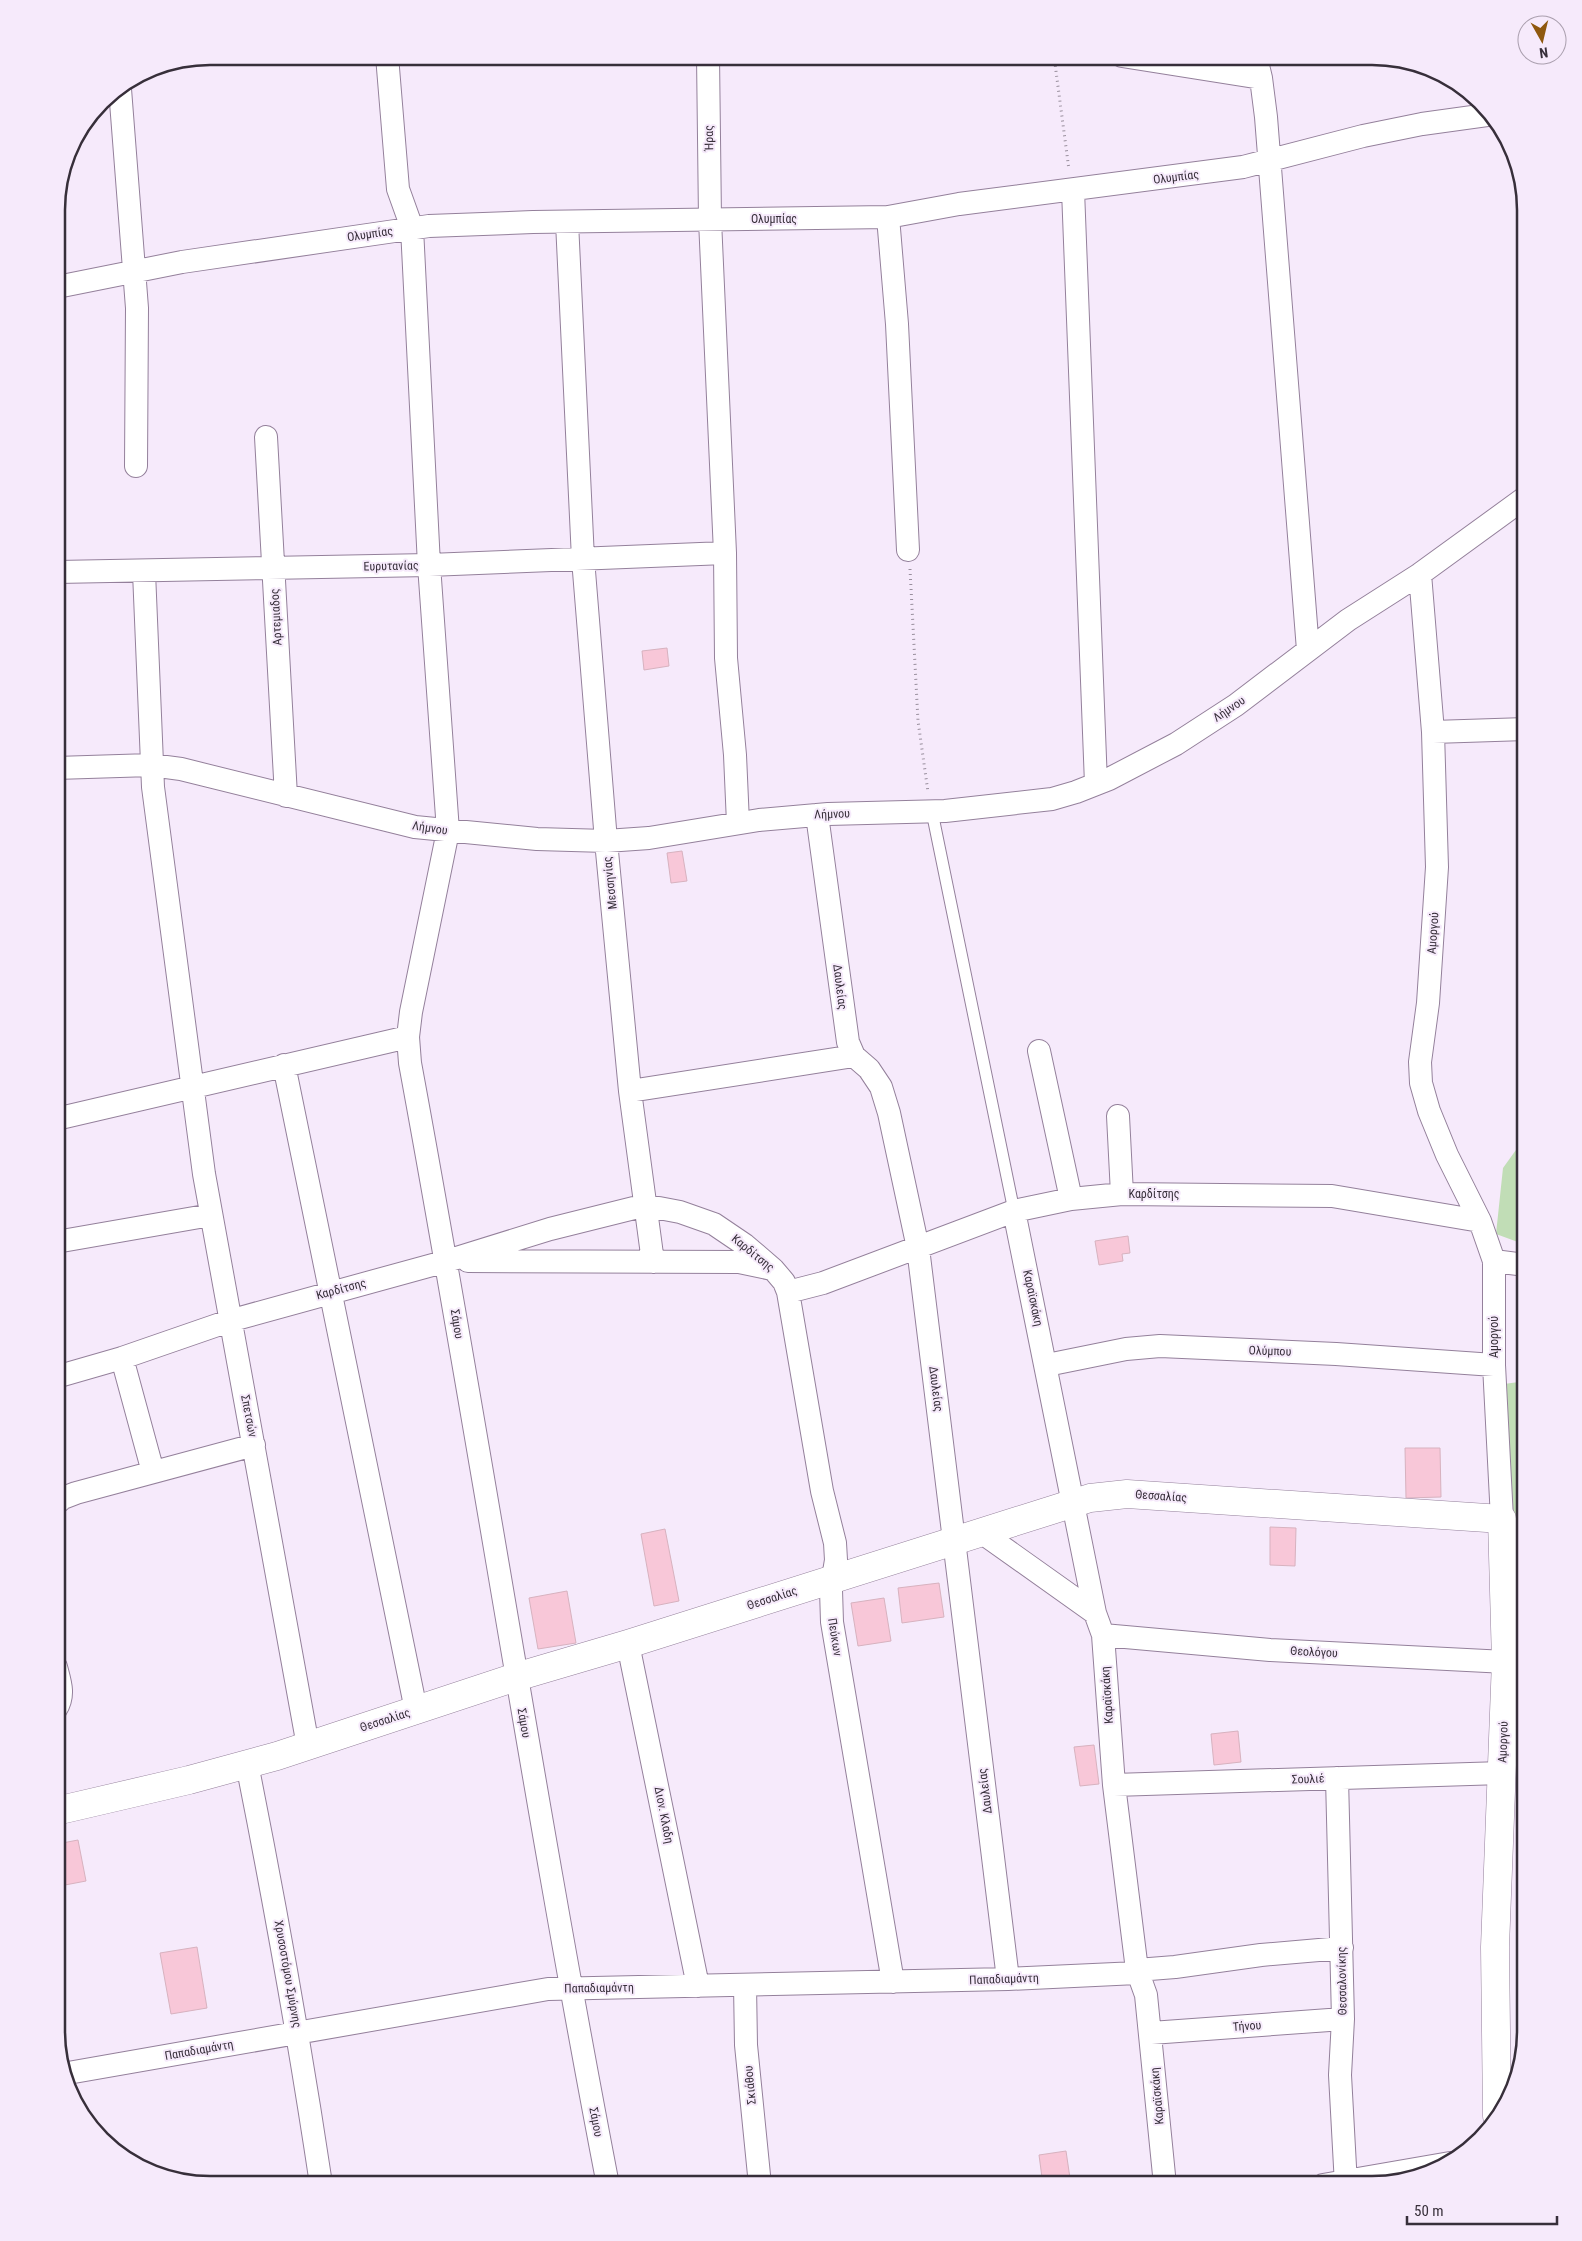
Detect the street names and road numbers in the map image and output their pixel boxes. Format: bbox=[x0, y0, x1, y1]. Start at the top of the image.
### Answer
street label: Ήρας bbox=[702, 125, 716, 152]
street label: Ολυμπίας bbox=[1152, 167, 1200, 187]
street label: Ολυμπίας bbox=[751, 212, 797, 226]
street label: Ολυμπίας bbox=[346, 224, 394, 244]
street label: Ευρυτανίας bbox=[363, 559, 419, 573]
street label: Αρτεμιαδος bbox=[267, 588, 284, 646]
street label: Λήμνου bbox=[1210, 693, 1248, 725]
street label: Λήμνου bbox=[814, 806, 850, 822]
street label: Λήμνου bbox=[411, 818, 449, 838]
street label: Μεσσηνίας bbox=[600, 856, 620, 910]
street label: Αμοργού bbox=[1425, 911, 1441, 954]
street label: Δαυλείας bbox=[830, 963, 850, 1011]
street label: Καρδίτσης bbox=[1129, 1187, 1180, 1201]
street label: Καρδίτσης bbox=[729, 1232, 777, 1275]
street label: Καραϊσκάκη bbox=[1020, 1268, 1046, 1328]
street label: Καρδίτσης bbox=[315, 1276, 368, 1302]
street label: Σάμου bbox=[448, 1308, 466, 1340]
street label: Αμοργού bbox=[1487, 1316, 1501, 1358]
street label: Ολύμπου bbox=[1248, 1343, 1292, 1359]
street label: Δαυλείας bbox=[926, 1365, 946, 1413]
street label: Σπετσών bbox=[238, 1394, 260, 1438]
street label: Θεσσαλίας bbox=[1135, 1487, 1188, 1505]
street label: Θεσσαλίας bbox=[745, 1583, 799, 1613]
street label: Πεύκων bbox=[825, 1617, 845, 1657]
street label: Θεολόγου bbox=[1290, 1644, 1338, 1660]
street label: Καραϊσκάκη bbox=[1098, 1666, 1116, 1724]
street label: Θεσσαλίας bbox=[358, 1705, 412, 1735]
street label: Σάμου bbox=[515, 1707, 534, 1739]
street label: Αμοργού bbox=[1495, 1721, 1511, 1763]
street label: Δαυλείας bbox=[975, 1767, 995, 1815]
street label: Σουλιέ bbox=[1291, 1771, 1325, 1787]
street label: Διον. Κλαδη bbox=[652, 1785, 676, 1845]
street label: Χρυσοστόμου Σμύρνης bbox=[272, 1919, 304, 2029]
street label: Θεσσαλονίκης bbox=[1334, 1946, 1350, 2016]
street label: Παπαδιαμάντη bbox=[969, 1971, 1039, 1987]
street label: Παπαδιαμάντη bbox=[564, 1980, 634, 1996]
street label: Τήνου bbox=[1232, 2018, 1262, 2034]
street label: Παπαδιαμάντη bbox=[163, 2037, 235, 2063]
street label: Σκιάθου bbox=[741, 2065, 759, 2105]
street label: Καραϊσκάκη bbox=[1148, 2067, 1166, 2125]
street label: Σάμου bbox=[586, 2106, 606, 2138]

